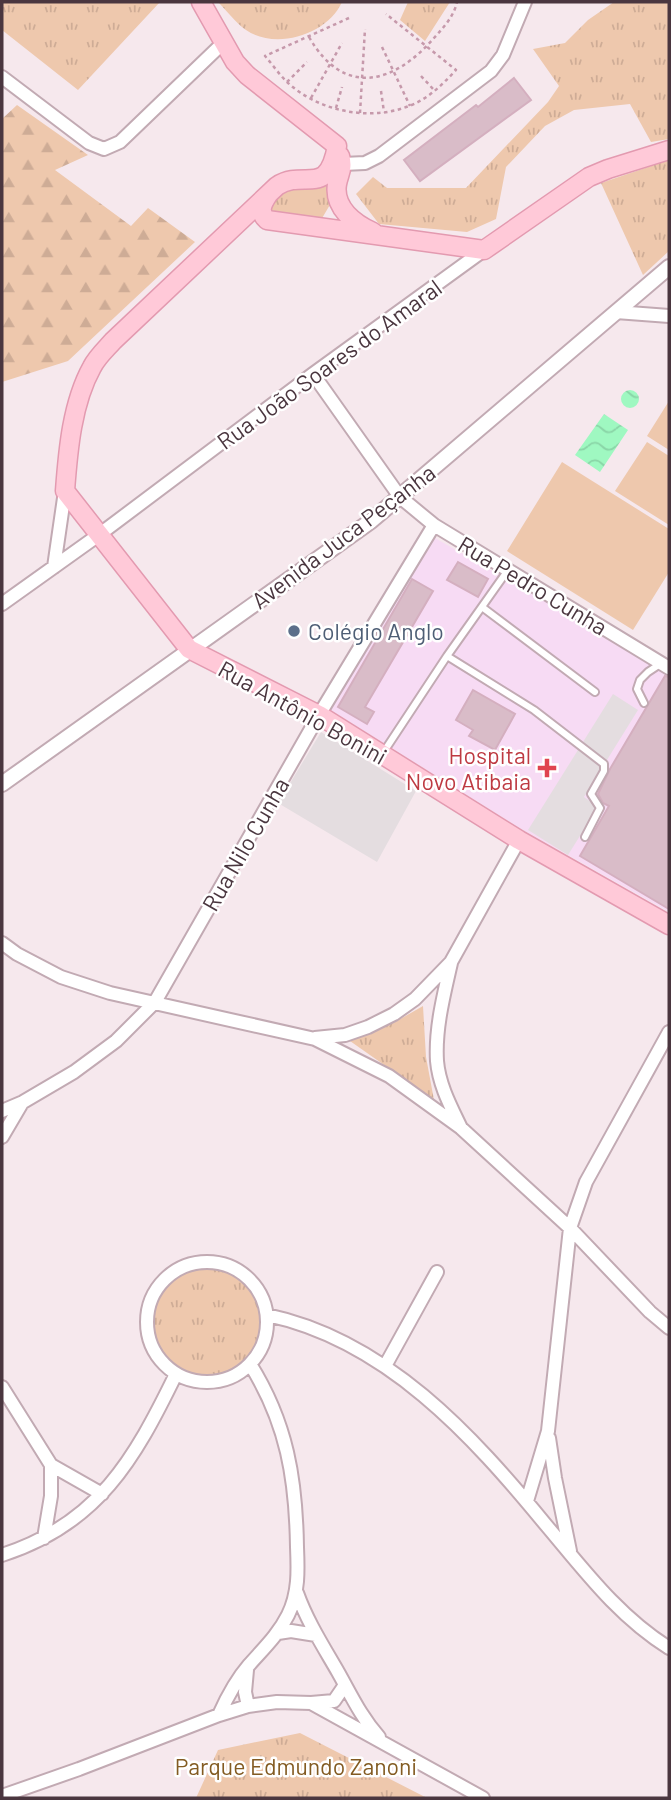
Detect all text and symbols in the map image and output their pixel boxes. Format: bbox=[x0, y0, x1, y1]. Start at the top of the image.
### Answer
street label: Rua João Soares do Amaral bbox=[211, 273, 447, 455]
street label: Avenida Juca Peçanha bbox=[246, 458, 440, 614]
street label: Rua Pedro Cunha bbox=[453, 529, 613, 641]
place label: Colégio Anglo bbox=[308, 617, 444, 645]
marker: Colégio Anglo bbox=[286, 623, 302, 639]
street label: Rua Antônio Bonini bbox=[214, 654, 392, 770]
place label: Hospital Novo Atibaia bbox=[406, 741, 531, 795]
marker: Hospital Novo Atibaia bbox=[537, 758, 557, 778]
street label: Rua Nilo Cunha bbox=[196, 772, 294, 916]
park label: Parque Edmundo Zanoni bbox=[175, 1752, 417, 1780]

